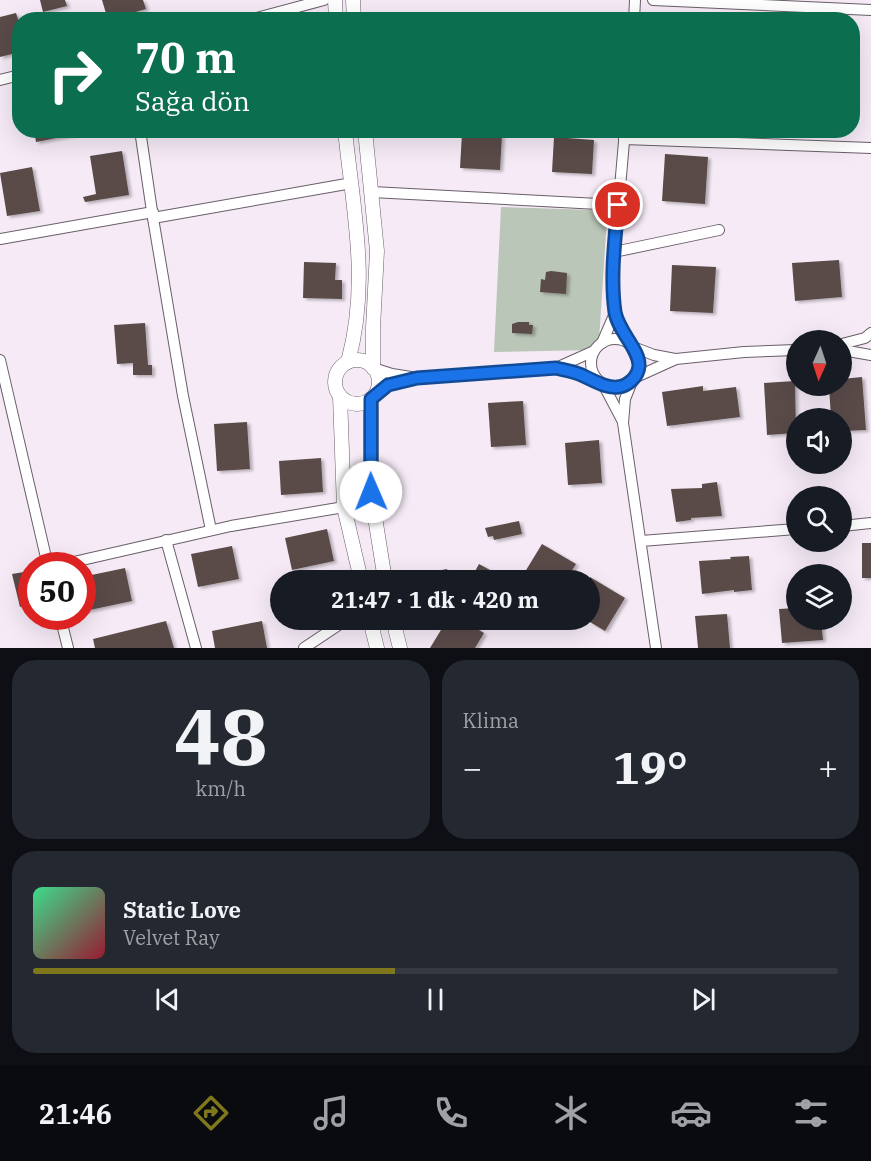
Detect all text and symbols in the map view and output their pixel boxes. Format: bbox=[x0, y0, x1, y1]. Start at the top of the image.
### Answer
text: 70 m bbox=[135, 30, 236, 85]
icon: right bbox=[36, 36, 114, 114]
text: Sağa dön bbox=[135, 83, 250, 118]
pin bbox=[592, 179, 643, 230]
icon: arrive bbox=[601, 188, 634, 221]
north arrow bbox=[786, 330, 852, 396]
map controls bbox=[786, 330, 852, 630]
button: sound bbox=[786, 408, 852, 474]
position arrow bbox=[339, 460, 403, 524]
button: search bbox=[786, 486, 852, 552]
speed limit sign: 50 bbox=[18, 552, 96, 630]
button: layers bbox=[786, 564, 852, 630]
text: 21:47 · 1 dk · 420 m bbox=[331, 585, 539, 614]
text: 48 bbox=[174, 685, 268, 786]
text: Klima bbox=[463, 707, 519, 734]
text: 19° bbox=[613, 738, 688, 796]
text: − bbox=[463, 746, 482, 789]
text: + bbox=[818, 746, 838, 789]
text: km/h bbox=[195, 775, 246, 802]
text: Static Love bbox=[123, 895, 241, 924]
text: Velvet Ray bbox=[123, 924, 220, 951]
icon: previous bbox=[151, 983, 184, 1016]
icon: pause bbox=[419, 983, 452, 1016]
icon: next bbox=[687, 983, 720, 1016]
icon: directions bbox=[190, 1092, 232, 1134]
icon: music bbox=[310, 1092, 352, 1134]
icon: phone bbox=[430, 1092, 472, 1134]
icon: climate bbox=[550, 1092, 592, 1134]
icon: car bbox=[670, 1092, 712, 1134]
icon: filters bbox=[790, 1092, 832, 1134]
text: 21:46 bbox=[39, 1096, 112, 1131]

